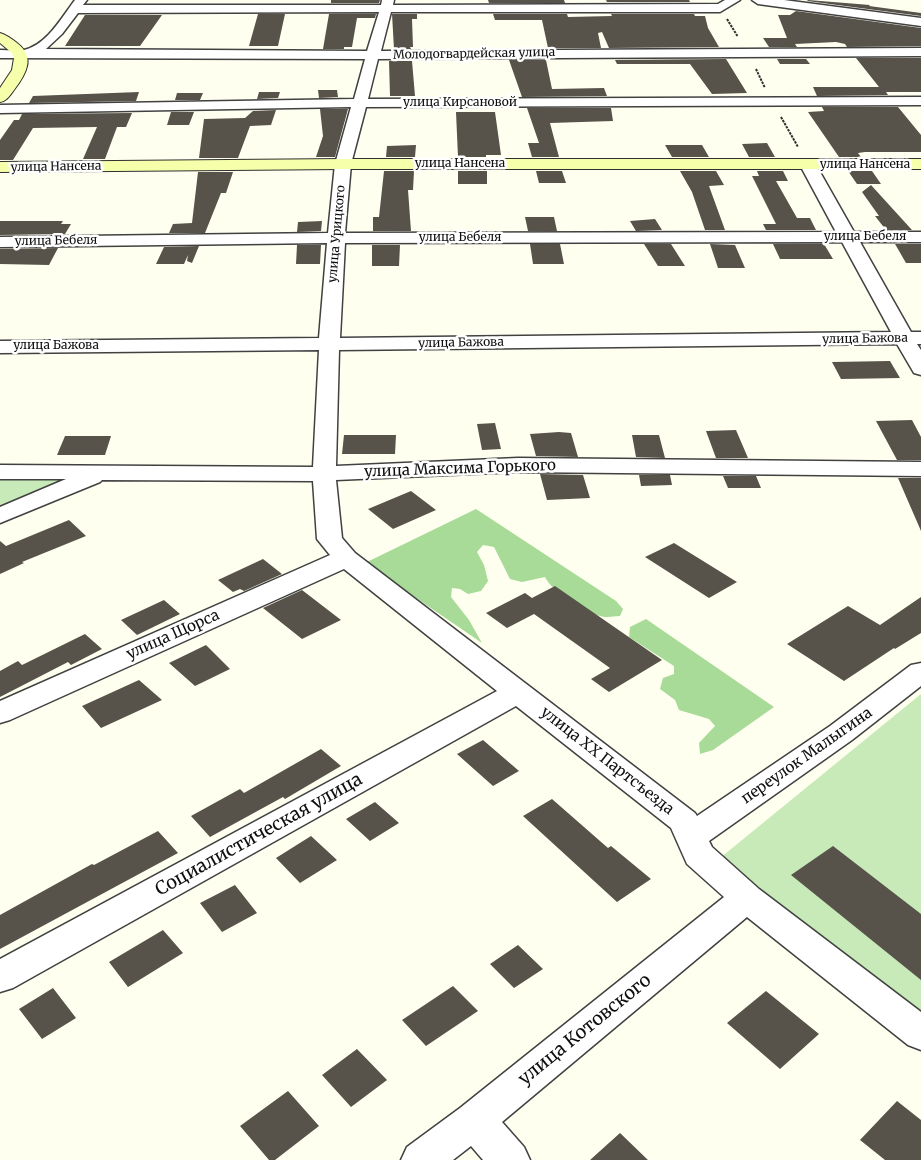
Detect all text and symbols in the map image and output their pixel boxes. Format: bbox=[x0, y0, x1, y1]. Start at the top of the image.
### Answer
street label: Молодогвардейская улица bbox=[393, 45, 555, 63]
street label: улица Кирсановой bbox=[403, 96, 517, 110]
street label: улица Нансена bbox=[415, 157, 505, 171]
street label: улица Нансена bbox=[820, 158, 910, 172]
street label: улица Нансена bbox=[11, 159, 101, 175]
street label: улица Урицкого bbox=[326, 185, 348, 283]
street label: улица Бебеля bbox=[824, 230, 906, 244]
street label: улица Бебеля bbox=[419, 231, 501, 245]
street label: улица Бебеля bbox=[15, 233, 97, 249]
street label: улица Бажова bbox=[822, 331, 908, 347]
street label: улица Бажова bbox=[418, 335, 504, 351]
street label: улица Бажова bbox=[13, 339, 99, 353]
street label: улица Максима Горького bbox=[364, 457, 556, 481]
street label: улица Щорса bbox=[124, 606, 222, 664]
street label: улица XX Партсъезда bbox=[537, 703, 677, 819]
street label: переулок Малыгина bbox=[738, 704, 876, 808]
street label: Социалистическая улица bbox=[152, 769, 366, 901]
street label: улица Котовского bbox=[514, 970, 656, 1090]

